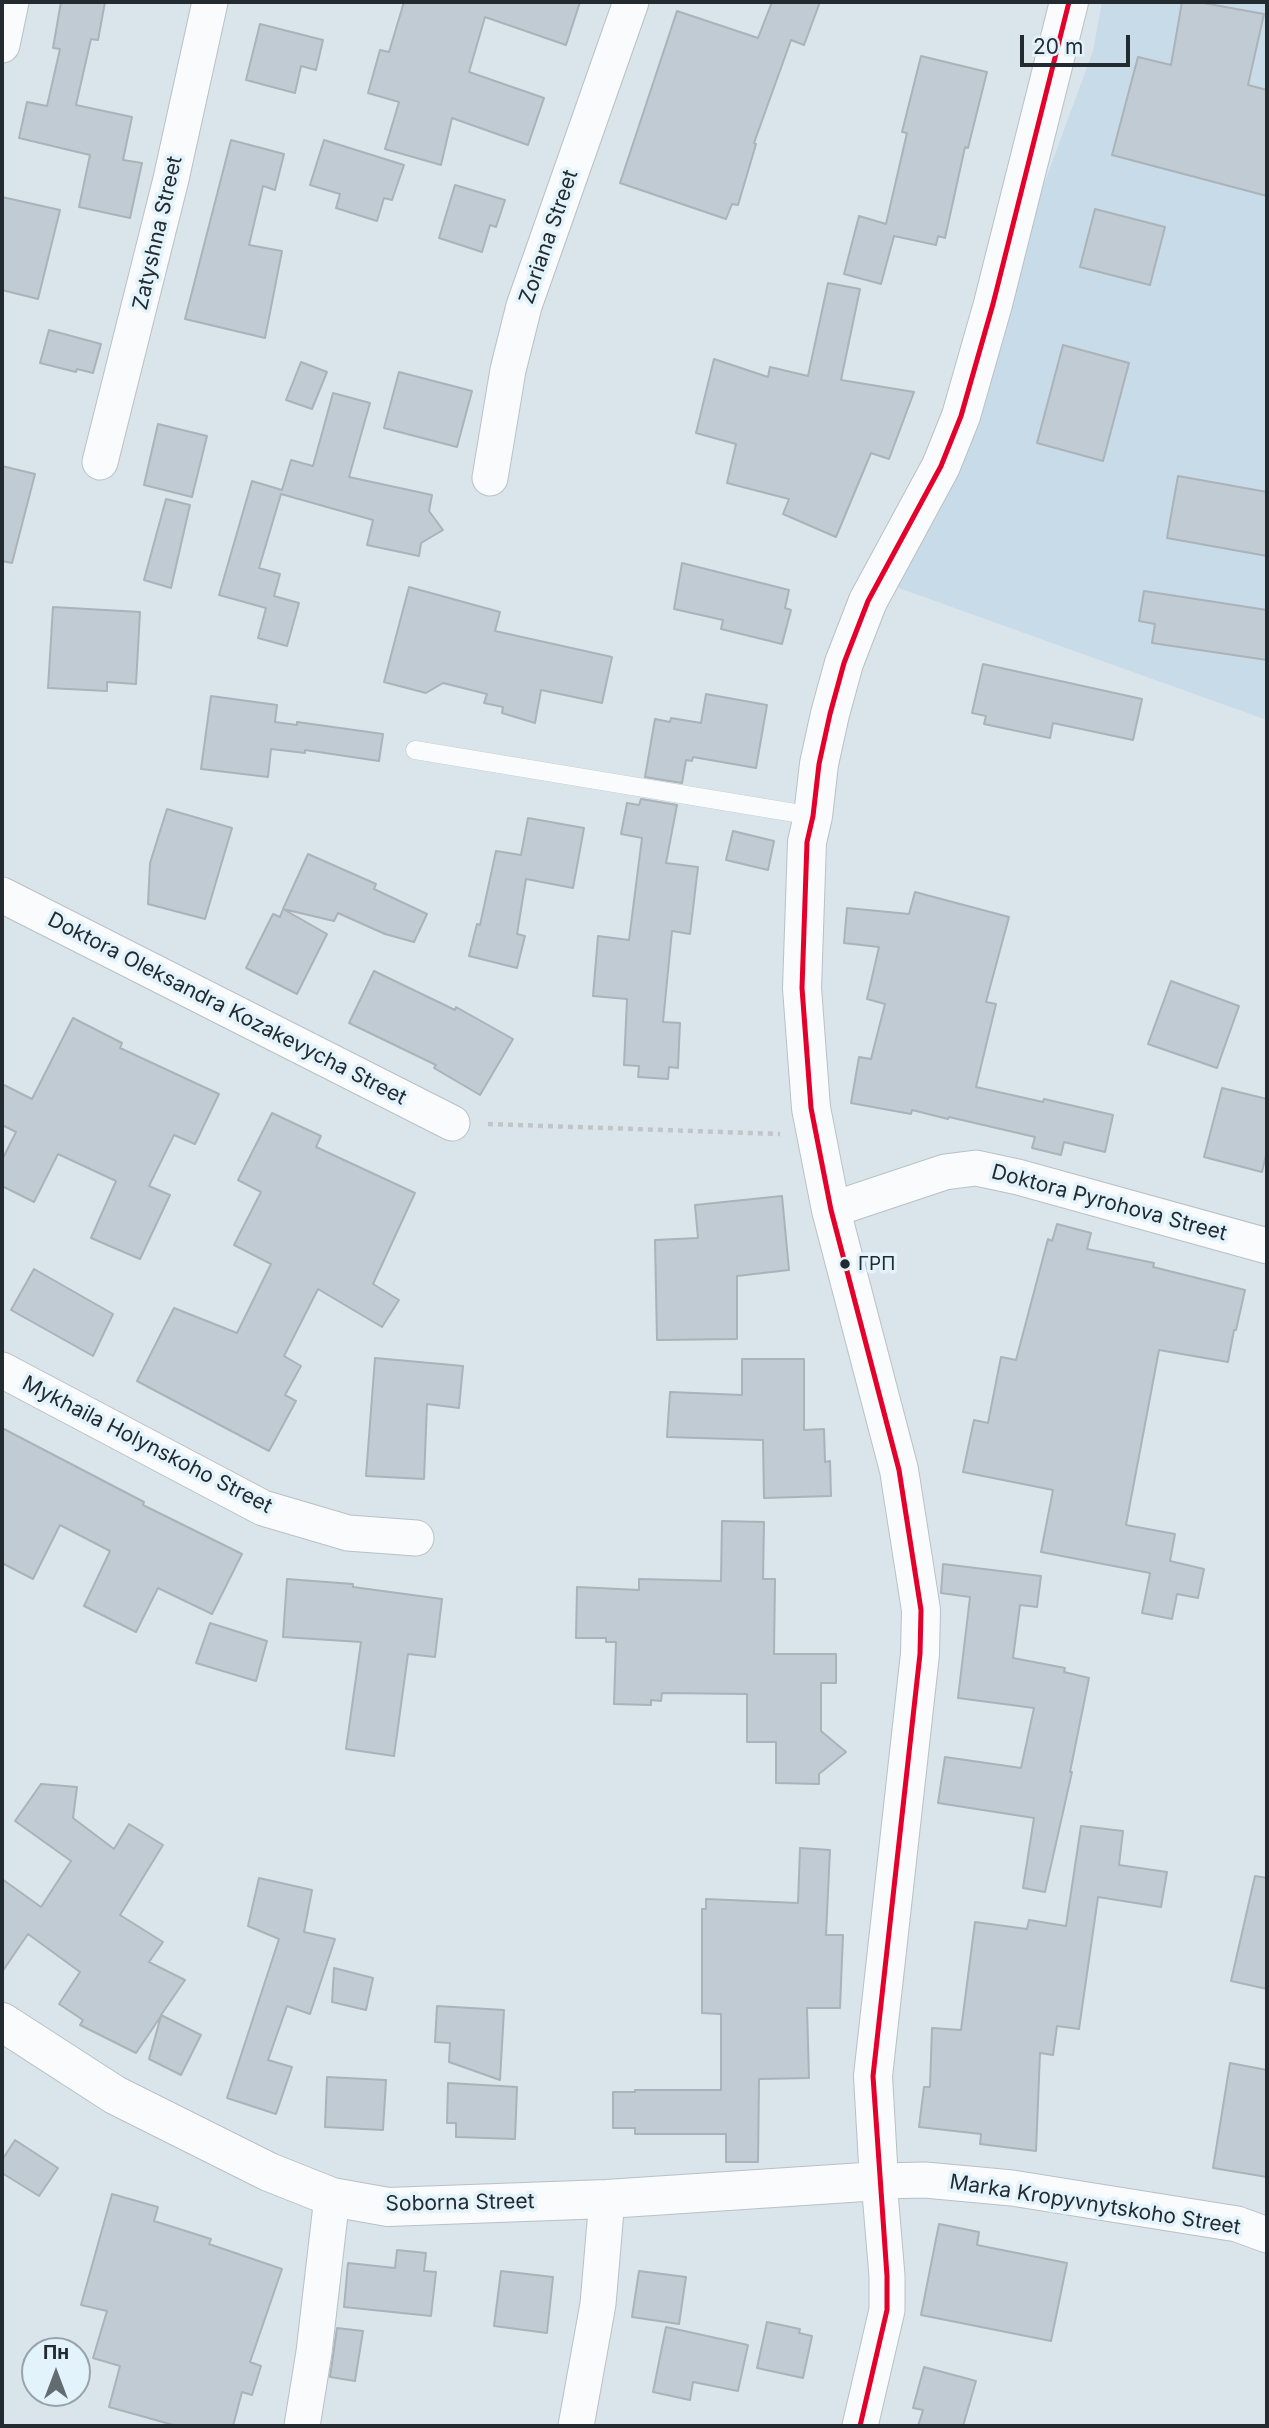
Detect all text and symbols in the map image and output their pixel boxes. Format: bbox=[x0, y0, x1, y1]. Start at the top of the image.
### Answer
scale bar bbox=[1024, 21, 1134, 65]
text: 20 m bbox=[1033, 34, 1083, 59]
street label: Zatyshna Street bbox=[128, 154, 188, 312]
street label: Zoriana Street bbox=[514, 167, 584, 307]
street label: Doktora Oleksandra Kozakevycha Street bbox=[43, 907, 411, 1111]
street label: Doktora Pyrohova Street bbox=[988, 1159, 1230, 1247]
place label: ГРП bbox=[858, 1253, 895, 1275]
marker: ГРП bbox=[838, 1257, 852, 1271]
street label: Mykhaila Holynskoho Street bbox=[18, 1371, 276, 1519]
street label: Marka Kropyvnytskoho Street bbox=[948, 2170, 1242, 2240]
street label: Soborna Street bbox=[385, 2189, 535, 2217]
north arrow bbox=[21, 2337, 91, 2407]
text: Пн bbox=[43, 2341, 69, 2364]

